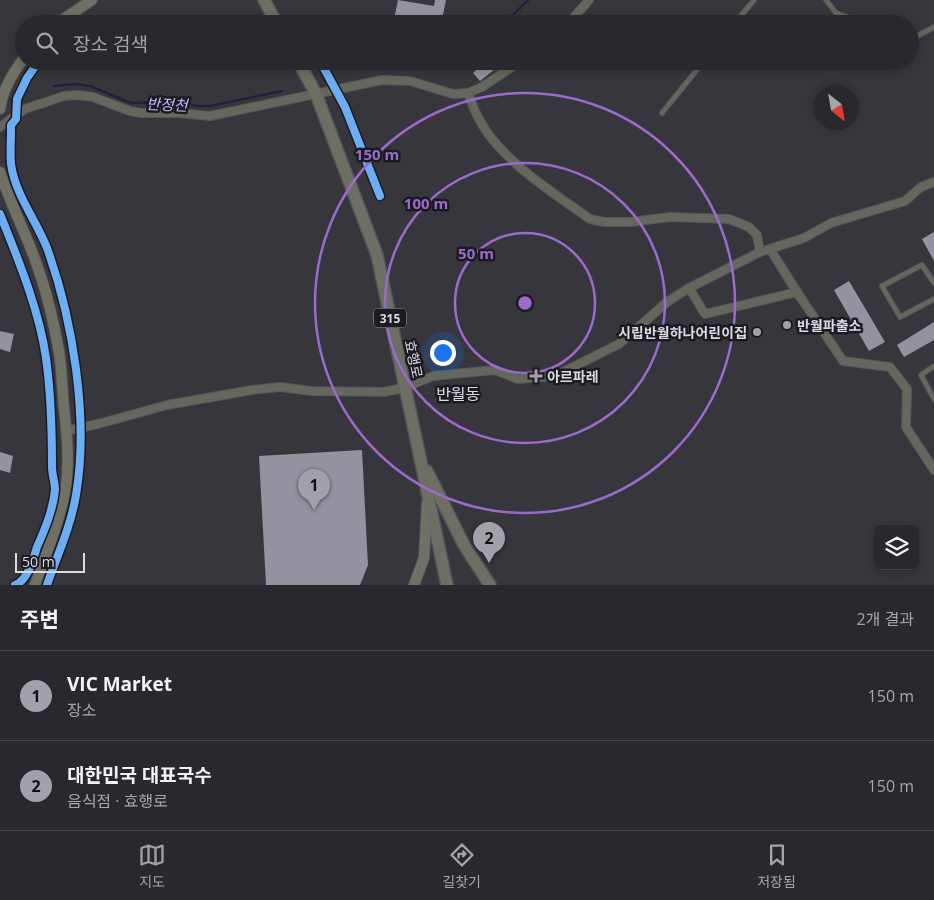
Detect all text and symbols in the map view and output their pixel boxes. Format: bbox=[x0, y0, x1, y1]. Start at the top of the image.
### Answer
search box bbox=[15, 15, 919, 70]
icon: search bbox=[33, 29, 61, 57]
text: 장소 검색 bbox=[73, 31, 148, 57]
north arrow bbox=[814, 85, 859, 130]
water label: 반정천 bbox=[146, 93, 190, 115]
text: 150 m bbox=[355, 144, 399, 164]
text: 100 m bbox=[404, 193, 448, 213]
text: 50 m bbox=[458, 243, 494, 263]
centre of rings bbox=[516, 294, 534, 312]
road number: 315 bbox=[374, 308, 406, 328]
place label: 반월파출소 bbox=[797, 316, 862, 335]
marker: 반월파출소 bbox=[781, 319, 793, 331]
place label: 시립반월하나어린이집 bbox=[618, 323, 747, 342]
marker: 시립반월하나어린이집 bbox=[751, 326, 763, 338]
street label: 효행로 bbox=[401, 338, 427, 380]
your location bbox=[430, 340, 456, 366]
place label: 아르파레 bbox=[547, 367, 599, 386]
marker: 아르파레 bbox=[529, 369, 543, 383]
district label: 반월동 bbox=[436, 383, 480, 405]
pin: 1 bbox=[298, 469, 330, 510]
pin: 2 bbox=[473, 522, 505, 563]
map controls bbox=[874, 525, 919, 570]
button: layers bbox=[874, 525, 919, 570]
scale bar bbox=[15, 550, 85, 573]
text: 50 m bbox=[22, 552, 55, 571]
text: 주변 bbox=[20, 605, 59, 633]
text: 2개 결과 bbox=[857, 608, 914, 630]
text: VIC Market bbox=[67, 671, 172, 697]
text: 1 bbox=[31, 685, 41, 707]
text: 150 m bbox=[868, 685, 914, 707]
text: 장소 bbox=[67, 699, 96, 721]
text: 대한민국 대표국수 bbox=[67, 762, 212, 788]
text: 2 bbox=[31, 775, 41, 797]
text: 150 m bbox=[868, 775, 914, 797]
text: 음식점 · 효행로 bbox=[67, 790, 168, 812]
tab: 지도 bbox=[138, 841, 166, 891]
tab: 길찾기 bbox=[442, 841, 481, 891]
tab: 저장됨 bbox=[757, 841, 796, 891]

